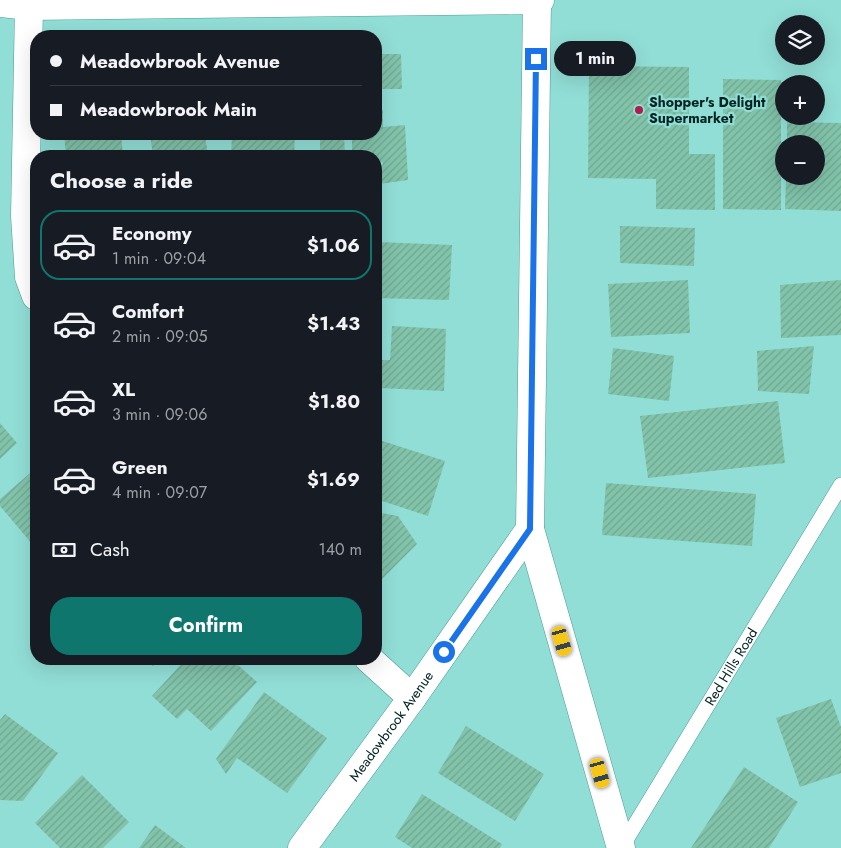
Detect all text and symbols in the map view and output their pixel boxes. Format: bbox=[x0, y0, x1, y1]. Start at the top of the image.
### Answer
map controls bbox=[775, 15, 825, 185]
button: layers bbox=[775, 15, 825, 65]
callout: 1 min bbox=[554, 42, 636, 76]
text: 1 min bbox=[575, 47, 615, 70]
text: Meadowbrook Avenue bbox=[80, 48, 280, 75]
route end bbox=[525, 48, 547, 70]
button: + bbox=[775, 75, 825, 125]
place label: Shopper's Delight Supermarket bbox=[649, 92, 766, 128]
text: Meadowbrook Main bbox=[80, 96, 257, 123]
marker: Shopper's Delight Supermarket bbox=[633, 104, 645, 116]
button: − bbox=[775, 135, 825, 185]
text: Choose a ride bbox=[50, 164, 193, 196]
text: Economy bbox=[112, 220, 192, 247]
icon: car bbox=[52, 223, 97, 268]
text: $1.06 bbox=[307, 232, 360, 259]
text: 1 min · 09:04 bbox=[112, 247, 206, 270]
text: Comfort bbox=[112, 298, 184, 325]
icon: car bbox=[52, 301, 97, 346]
text: $1.43 bbox=[307, 310, 360, 337]
text: 2 min · 09:05 bbox=[112, 325, 208, 348]
text: XL bbox=[112, 376, 135, 403]
icon: car bbox=[52, 379, 97, 424]
text: $1.80 bbox=[308, 388, 360, 415]
text: 3 min · 09:06 bbox=[112, 403, 207, 426]
text: Green bbox=[112, 454, 168, 481]
icon: car bbox=[52, 457, 97, 502]
text: $1.69 bbox=[307, 466, 360, 493]
text: 4 min · 09:07 bbox=[112, 481, 207, 504]
icon: cash bbox=[50, 536, 78, 564]
text: Cash bbox=[90, 536, 130, 563]
text: 140 m bbox=[319, 538, 362, 561]
button: Confirm bbox=[50, 597, 362, 655]
street label: Red Hills Road bbox=[700, 624, 762, 709]
car bbox=[550, 625, 573, 657]
route start bbox=[433, 641, 455, 663]
street label: Meadowbrook Avenue bbox=[344, 667, 438, 785]
car bbox=[588, 757, 611, 789]

